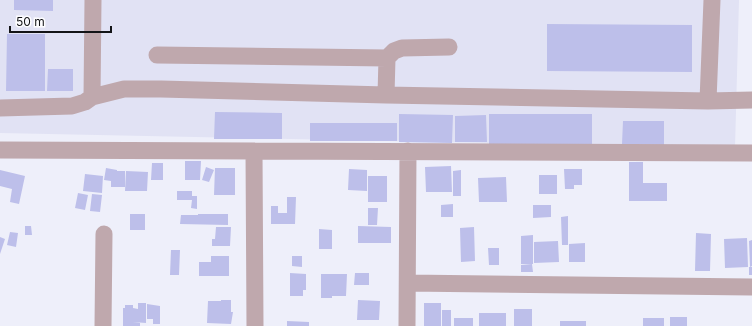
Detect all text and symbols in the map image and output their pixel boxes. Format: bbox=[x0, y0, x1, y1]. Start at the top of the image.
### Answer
scale bar bbox=[10, 8, 111, 34]
text: 50 m bbox=[16, 14, 45, 29]

